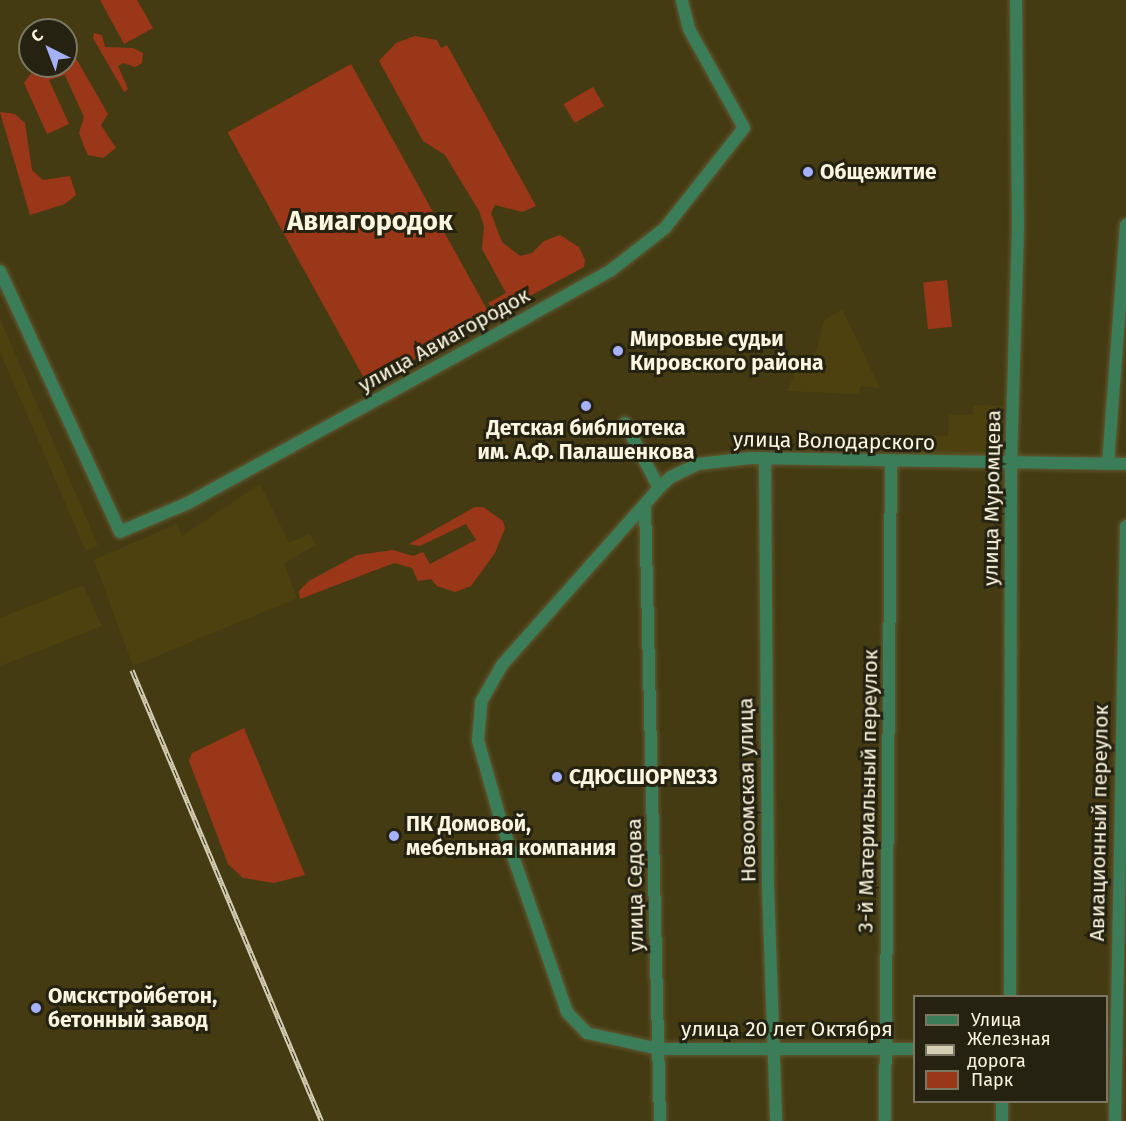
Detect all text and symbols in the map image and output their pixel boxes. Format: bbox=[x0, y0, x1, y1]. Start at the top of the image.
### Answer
north arrow bbox=[18, 18, 78, 78]
text: С bbox=[27, 26, 47, 46]
place label: Общежитие bbox=[820, 159, 937, 185]
marker: Общежитие bbox=[801, 165, 815, 179]
district label: Авиагородок bbox=[287, 206, 453, 238]
street label: улица Авиагородок bbox=[354, 282, 534, 398]
place label: Мировые судьи Кировского района bbox=[630, 326, 824, 376]
marker: Мировые судьи Кировского района bbox=[611, 344, 625, 358]
marker: Детская библиотека им. А.Ф. Палашенкова bbox=[579, 399, 593, 413]
street label: улица Муромцева bbox=[978, 410, 1006, 586]
place label: Детская библиотека им. А.Ф. Палашенкова bbox=[478, 415, 694, 465]
street label: улица Володарского bbox=[733, 427, 935, 455]
street label: 3-й Материальный переулок bbox=[853, 649, 883, 933]
street label: Новоомская улица bbox=[733, 697, 761, 883]
street label: Авиационный переулок bbox=[1084, 705, 1114, 941]
place label: СДЮСШОР№33 bbox=[569, 764, 718, 790]
marker: СДЮСШОР№33 bbox=[550, 770, 564, 784]
place label: ПК Домовой, мебельная компания bbox=[406, 811, 616, 861]
street label: улица Седова bbox=[621, 818, 649, 952]
marker: ПК Домовой, мебельная компания bbox=[387, 829, 401, 843]
place label: Омскстройбетон, бетонный завод bbox=[48, 983, 217, 1033]
legend bbox=[913, 995, 1108, 1103]
marker: Омскстройбетон, бетонный завод bbox=[29, 1001, 43, 1015]
text: Улица bbox=[971, 1009, 1021, 1031]
street label: улица 20 лет Октября bbox=[681, 1016, 893, 1042]
text: Железная дорога bbox=[967, 1028, 1051, 1072]
text: Парк bbox=[971, 1069, 1013, 1091]

